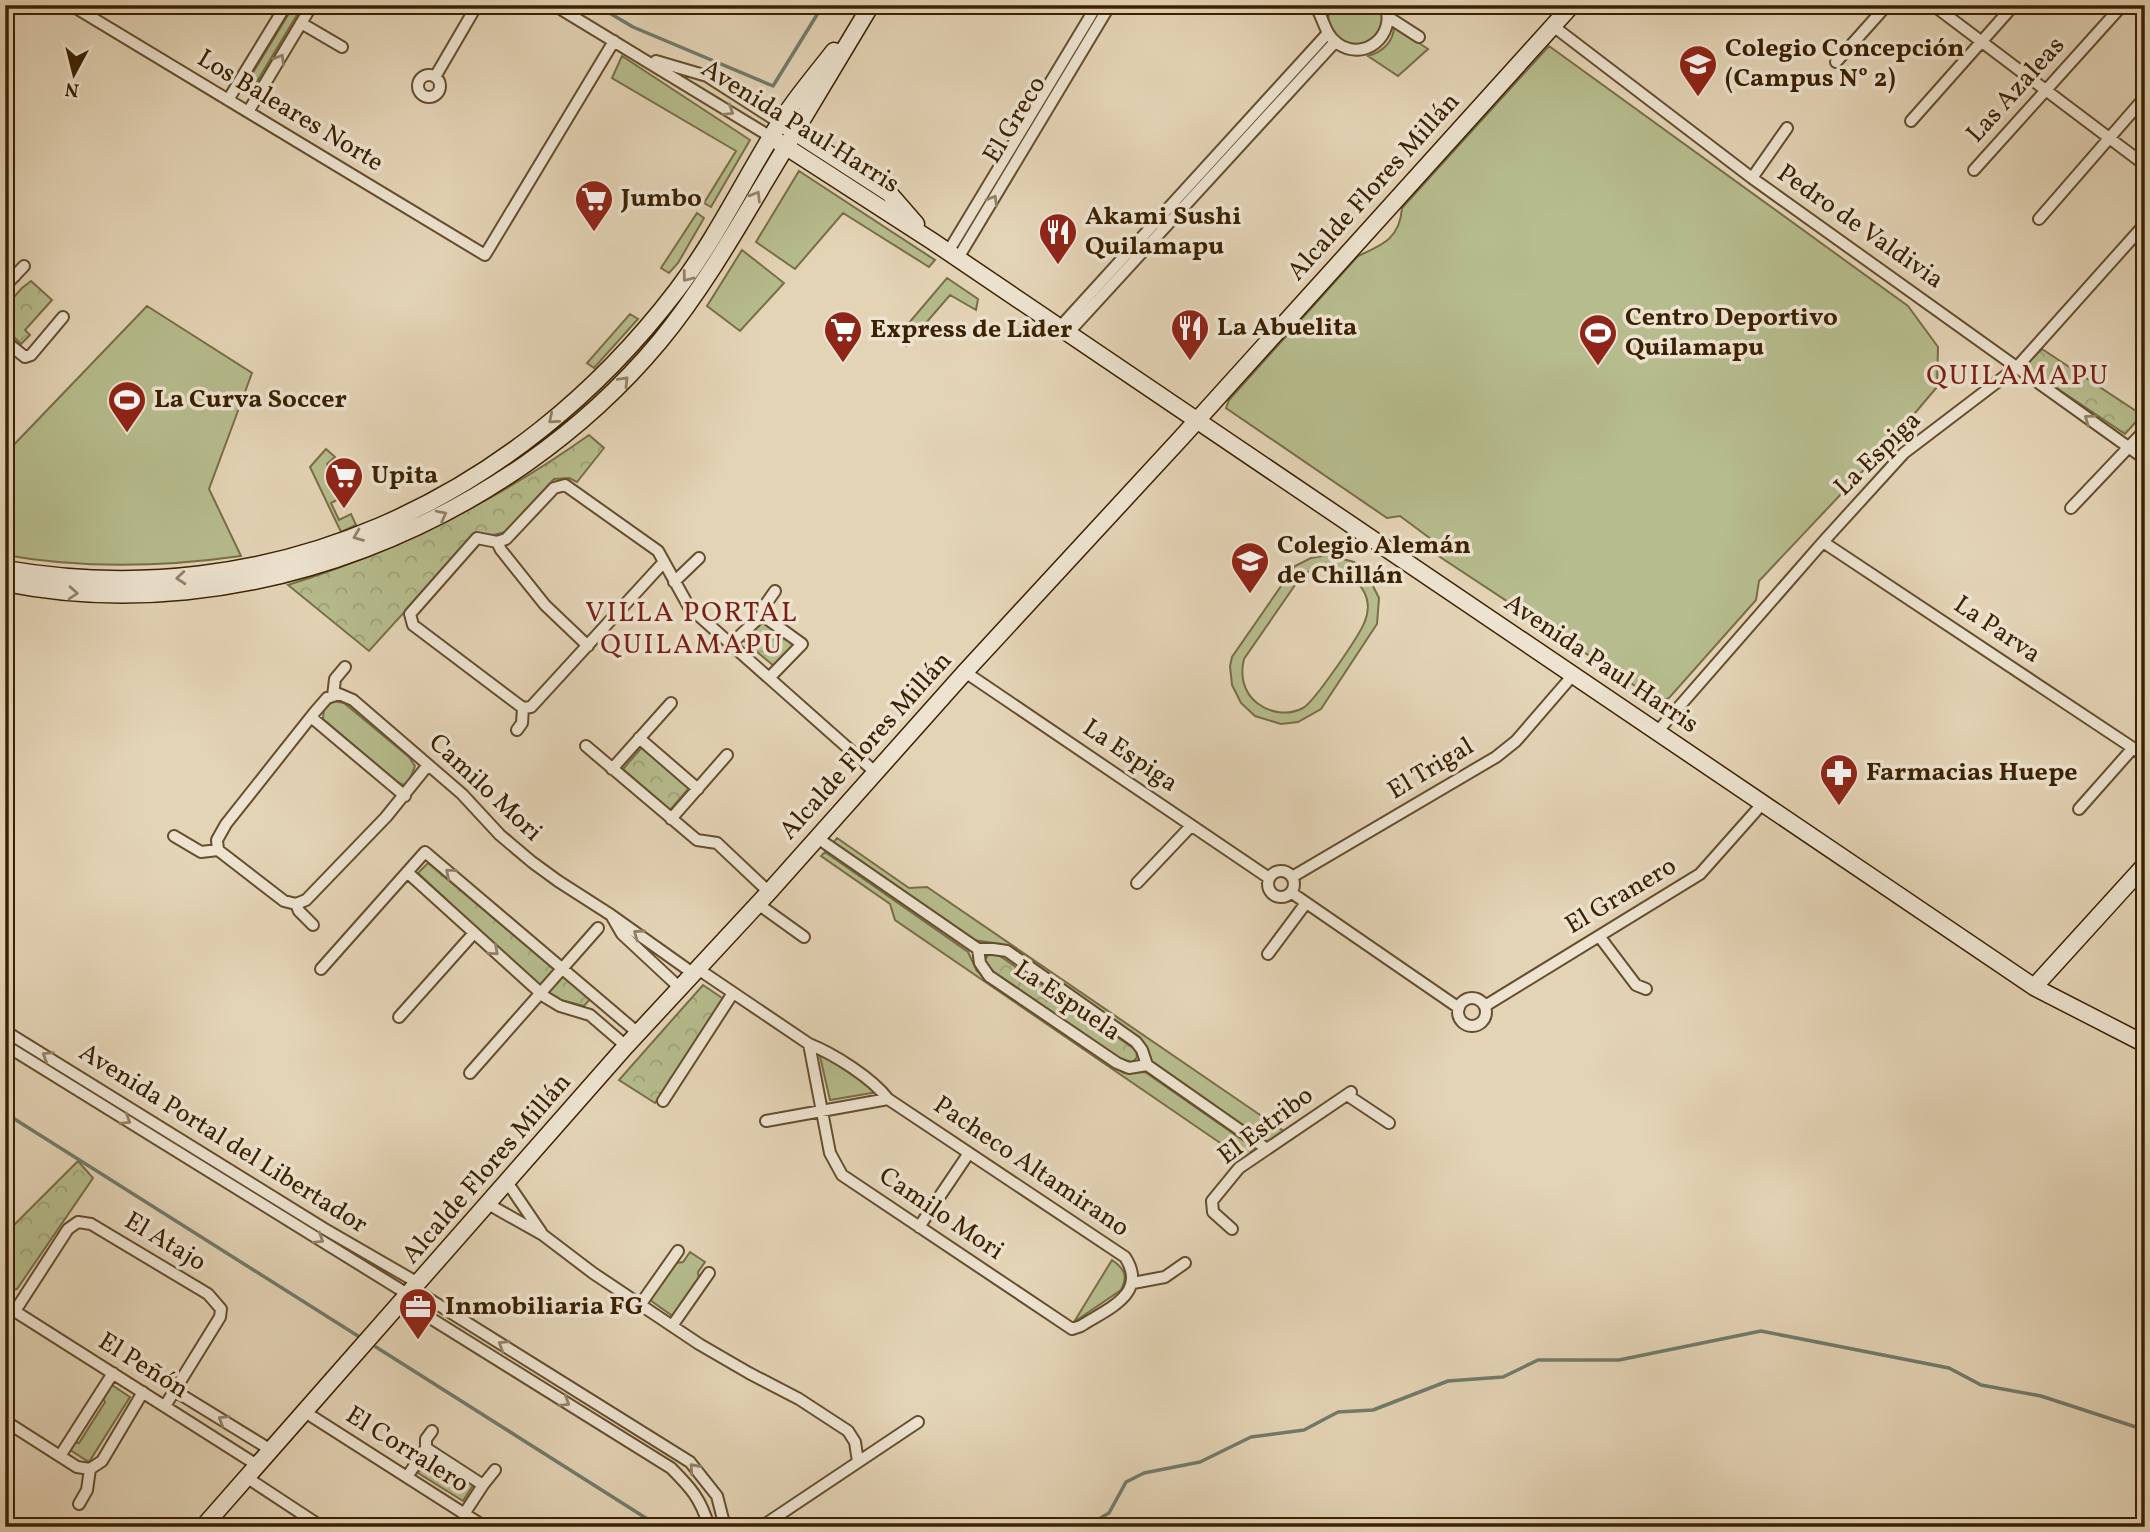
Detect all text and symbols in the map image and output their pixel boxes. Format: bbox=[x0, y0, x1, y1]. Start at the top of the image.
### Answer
street label: Las Azaleas bbox=[1958, 29, 2074, 151]
place label: Colegio Concepción (Campus N° 2) bbox=[1725, 31, 1964, 97]
north arrow bbox=[38, 38, 108, 108]
street label: Los Baleares Norte bbox=[190, 41, 390, 181]
school or university icon: Colegio Concepción (Campus N° 2) bbox=[1677, 43, 1719, 98]
street label: Avenida Paul Harris bbox=[694, 51, 906, 203]
one-way arrow bbox=[271, 53, 284, 66]
street label: El Greco bbox=[975, 69, 1055, 171]
text: N bbox=[64, 75, 81, 103]
street label: Alcalde Flores Millán bbox=[1280, 85, 1468, 289]
one-way arrow bbox=[722, 103, 735, 116]
street label: Pedro de Valdivia bbox=[1769, 156, 1951, 298]
supermarket icon: Jumbo bbox=[573, 178, 615, 233]
place label: Jumbo bbox=[620, 181, 702, 217]
one-way arrow bbox=[748, 191, 761, 204]
one-way arrow bbox=[985, 195, 998, 208]
place label: Akami Sushi Quilamapu bbox=[1085, 199, 1241, 265]
restaurant icon: Akami Sushi Quilamapu bbox=[1037, 211, 1079, 266]
one-way arrow bbox=[683, 269, 695, 282]
place label: Centro Deportivo Quilamapu bbox=[1625, 300, 1838, 366]
restaurant icon: La Abuelita bbox=[1169, 307, 1211, 362]
supermarket icon: Express de Lider bbox=[822, 309, 864, 364]
place label: La Abuelita bbox=[1217, 310, 1357, 346]
place label: Express de Lider bbox=[870, 312, 1072, 348]
sports icon: Centro Deportivo Quilamapu bbox=[1577, 312, 1619, 367]
district label: QUILAMAPU bbox=[1926, 357, 2110, 396]
one-way arrow bbox=[615, 376, 628, 389]
sports icon: La Curva Soccer bbox=[106, 379, 148, 434]
place label: La Curva Soccer bbox=[154, 382, 347, 418]
street label: La Espiga bbox=[1827, 403, 1929, 505]
one-way arrow bbox=[548, 411, 561, 423]
one-way arrow bbox=[2084, 415, 2097, 428]
supermarket icon: Upita bbox=[323, 455, 365, 510]
place label: Upita bbox=[371, 458, 438, 494]
one-way arrow bbox=[434, 509, 447, 523]
one-way arrow bbox=[353, 527, 365, 541]
place label: Colegio Alemán de Chillán bbox=[1277, 528, 1471, 594]
school or university icon: Colegio Alemán de Chillán bbox=[1229, 540, 1271, 595]
one-way arrow bbox=[175, 570, 186, 585]
one-way arrow bbox=[68, 585, 79, 600]
street label: Avenida Paul Harris bbox=[1497, 585, 1705, 743]
street label: La Parva bbox=[1946, 588, 2048, 672]
district label: VILLA PORTAL QUILAMAPU bbox=[585, 594, 799, 665]
street label: Alcalde Flores Millán bbox=[772, 644, 960, 848]
street label: La Espiga bbox=[1075, 711, 1185, 801]
street label: Camilo Mori bbox=[420, 726, 550, 850]
street label: El Trigal bbox=[1381, 729, 1481, 809]
pharmacy icon: Farmacias Huepe bbox=[1818, 752, 1860, 807]
place label: Farmacias Huepe bbox=[1866, 755, 2078, 791]
street label: El Granero bbox=[1559, 849, 1683, 943]
one-way arrow bbox=[445, 869, 458, 881]
one-way arrow bbox=[633, 930, 646, 942]
one-way arrow bbox=[486, 943, 499, 955]
street label: La Espuela bbox=[1006, 952, 1128, 1050]
street label: Avenida Portal del Libertador bbox=[72, 1035, 374, 1243]
one-way arrow bbox=[41, 1052, 54, 1065]
street label: Alcalde Flores Millán bbox=[394, 1066, 580, 1272]
street label: El Estribo bbox=[1211, 1078, 1321, 1174]
street label: Pacheco Altamirano bbox=[926, 1088, 1136, 1246]
one-way arrow bbox=[118, 1111, 131, 1124]
street label: Camilo Mori bbox=[871, 1159, 1011, 1269]
street label: El Atajo bbox=[117, 1203, 213, 1281]
one-way arrow bbox=[312, 1231, 325, 1244]
office icon: Inmobiliaria FG bbox=[397, 1286, 439, 1341]
place label: Inmobiliaria FG bbox=[445, 1289, 643, 1325]
street label: El Peñón bbox=[91, 1324, 195, 1408]
one-way arrow bbox=[498, 1341, 511, 1354]
one-way arrow bbox=[557, 1394, 570, 1407]
street label: El Corralero bbox=[339, 1398, 475, 1502]
one-way arrow bbox=[218, 1416, 231, 1429]
one-way arrow bbox=[690, 1463, 702, 1476]

